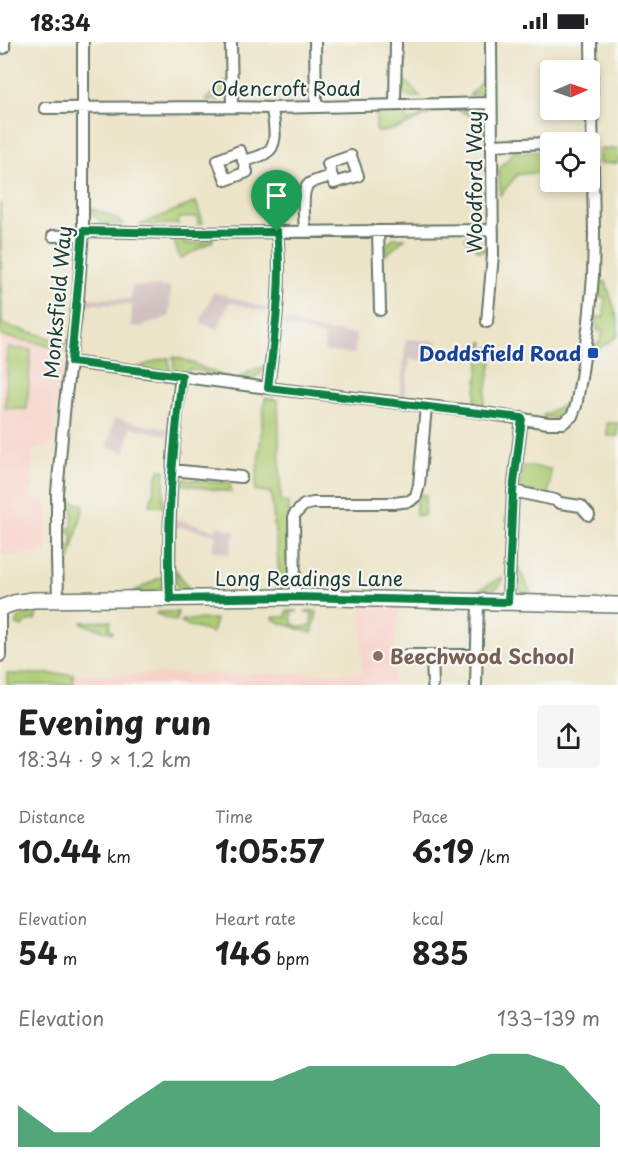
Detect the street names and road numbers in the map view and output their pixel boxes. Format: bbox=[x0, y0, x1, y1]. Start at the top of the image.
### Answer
street label: Odencroft Road bbox=[211, 73, 361, 103]
street label: Woodford Way bbox=[459, 110, 489, 254]
street label: Monksfield Way bbox=[35, 224, 79, 380]
street label: Long Readings Lane bbox=[215, 563, 403, 593]

